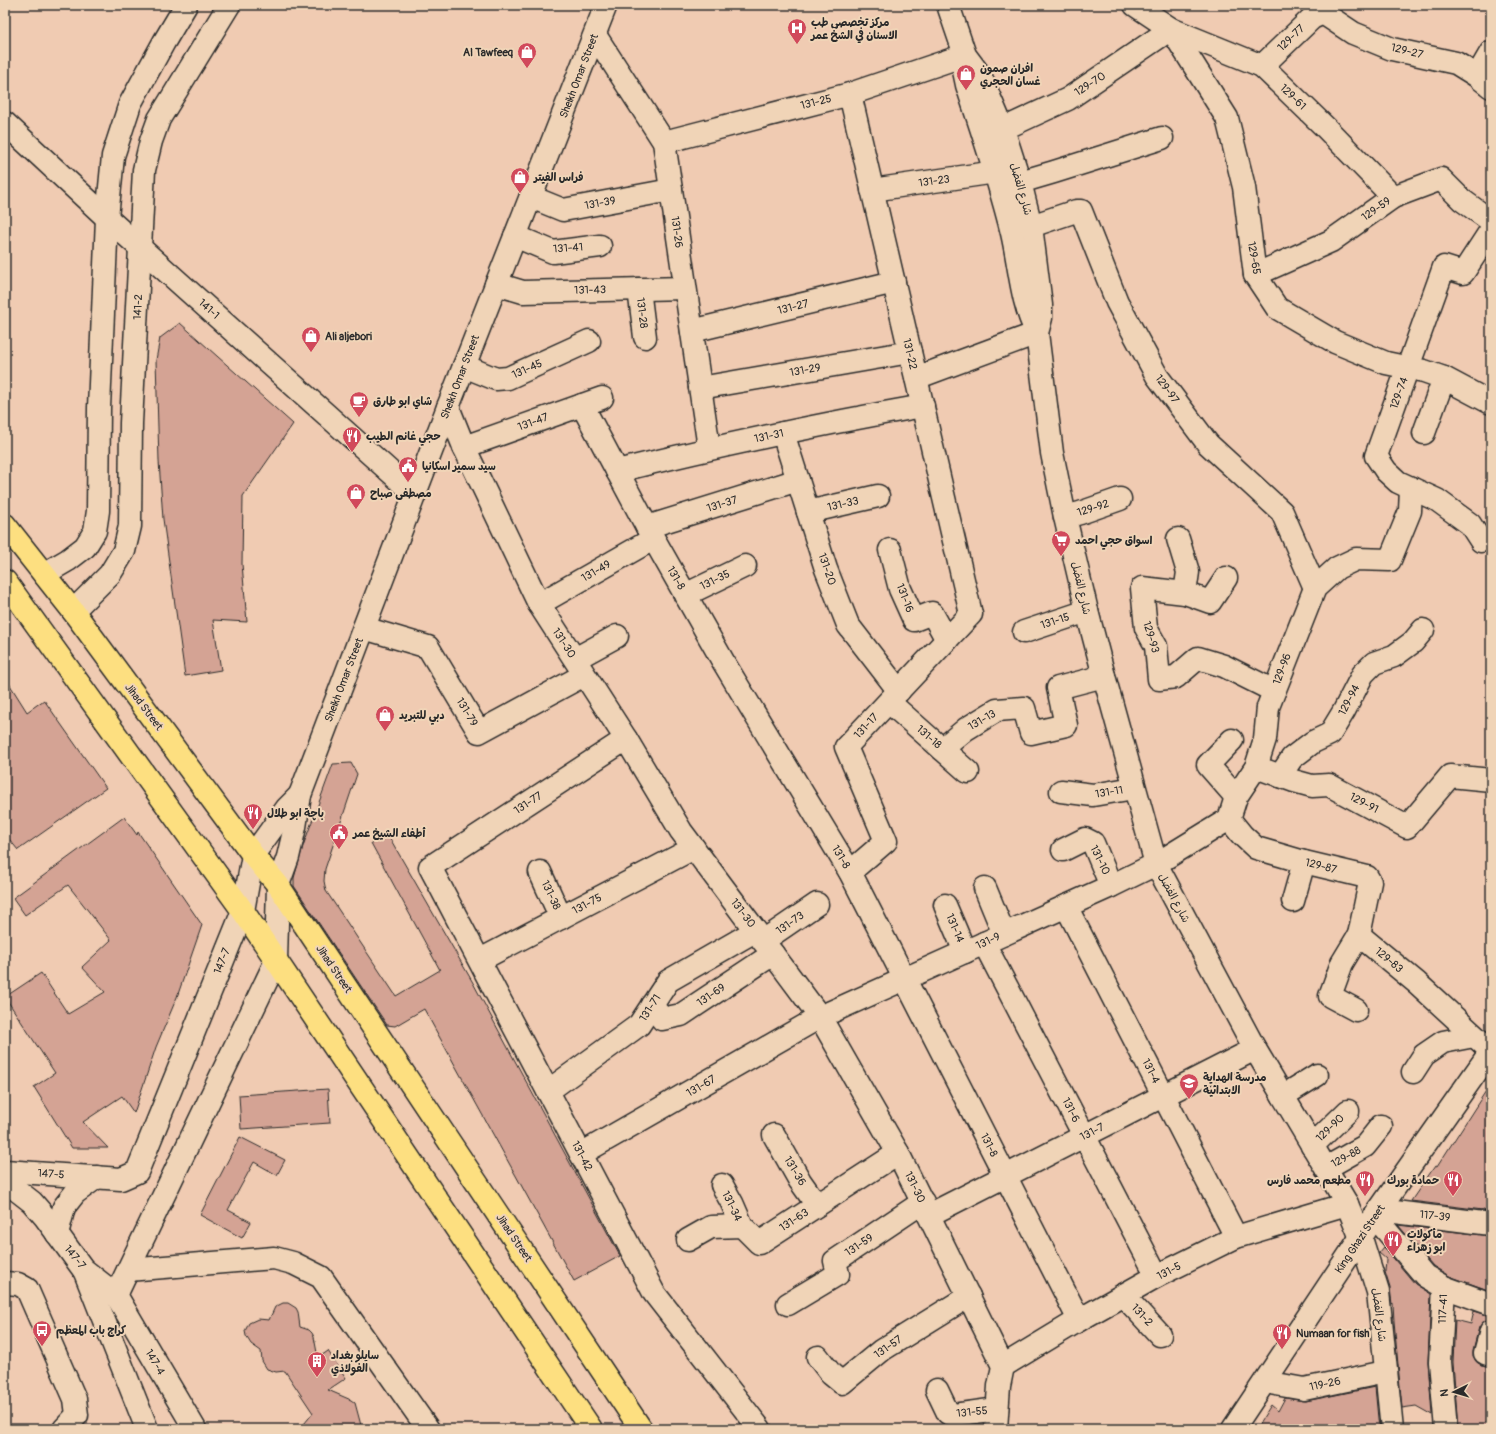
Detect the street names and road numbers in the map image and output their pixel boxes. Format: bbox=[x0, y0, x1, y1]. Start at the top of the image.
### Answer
street label: 129-77 bbox=[1275, 22, 1307, 54]
street label: Sheikh Omar Street bbox=[557, 32, 601, 120]
street label: 129-27 bbox=[1390, 41, 1425, 61]
street label: 129-70 bbox=[1072, 69, 1108, 99]
street label: 129-61 bbox=[1277, 81, 1309, 113]
street label: 131-25 bbox=[799, 92, 833, 112]
street label: شارع الفضل bbox=[1005, 161, 1035, 217]
street label: 131-23 bbox=[918, 172, 950, 190]
street label: 131-39 bbox=[583, 194, 617, 212]
street label: 129-59 bbox=[1359, 194, 1393, 224]
street label: 131-26 bbox=[668, 215, 686, 249]
street label: 131-41 bbox=[553, 240, 583, 256]
street label: 129-65 bbox=[1245, 241, 1263, 275]
street label: 131-43 bbox=[574, 283, 606, 297]
street label: 141-2 bbox=[131, 294, 145, 320]
street label: 141-1 bbox=[196, 296, 222, 322]
street label: 131-28 bbox=[634, 297, 650, 330]
street label: 131-27 bbox=[776, 297, 810, 317]
street label: Sheikh Omar Street bbox=[438, 333, 482, 421]
street label: 131-22 bbox=[900, 337, 920, 371]
street label: 131-45 bbox=[510, 357, 544, 381]
street label: 131-29 bbox=[788, 361, 822, 379]
street label: 129-97 bbox=[1152, 372, 1182, 406]
street label: 129-74 bbox=[1387, 375, 1411, 411]
street label: 131-47 bbox=[516, 410, 550, 434]
street label: 131-31 bbox=[753, 427, 785, 445]
street label: 131-37 bbox=[705, 493, 739, 515]
street label: 131-33 bbox=[826, 494, 860, 514]
street label: 129-92 bbox=[1075, 497, 1111, 519]
street label: 131-20 bbox=[815, 551, 839, 587]
street label: 131-49 bbox=[579, 557, 613, 585]
street label: شارع الفضل bbox=[1067, 560, 1093, 616]
street label: 131-8 bbox=[664, 564, 688, 592]
street label: 131-35 bbox=[698, 567, 732, 593]
street label: 131-16 bbox=[894, 582, 916, 614]
street label: 131-15 bbox=[1039, 610, 1071, 632]
street label: 129-93 bbox=[1140, 620, 1162, 654]
street label: 131-30 bbox=[550, 626, 578, 660]
street label: Sheikh Omar Street bbox=[322, 636, 366, 724]
street label: 129-96 bbox=[1270, 651, 1294, 687]
street label: Jihad Street bbox=[122, 681, 166, 733]
street label: 129-94 bbox=[1336, 682, 1363, 718]
street label: 131-79 bbox=[453, 695, 481, 729]
street label: 131-13 bbox=[966, 707, 998, 733]
street label: 131-17 bbox=[851, 711, 881, 741]
street label: 131-18 bbox=[914, 722, 945, 752]
street label: 131-11 bbox=[1094, 783, 1124, 801]
street label: 131-77 bbox=[511, 789, 545, 817]
street label: 129-91 bbox=[1347, 790, 1381, 816]
street label: 131-8 bbox=[829, 843, 853, 871]
street label: 131-10 bbox=[1087, 843, 1113, 877]
street label: 129-87 bbox=[1304, 856, 1338, 876]
street label: شارع الفضل bbox=[1154, 871, 1192, 926]
street label: 131-38 bbox=[539, 878, 564, 912]
street label: 131-75 bbox=[570, 891, 604, 917]
street label: 131-30 bbox=[728, 896, 758, 930]
street label: 131-73 bbox=[773, 909, 807, 937]
street label: 131-14 bbox=[943, 912, 967, 945]
street label: 131-9 bbox=[974, 930, 1002, 952]
street label: Jihad Street bbox=[313, 943, 355, 996]
street label: 129-83 bbox=[1372, 945, 1406, 975]
street label: 147-7 bbox=[211, 946, 233, 976]
street label: 131-69 bbox=[694, 981, 728, 1009]
street label: 131-71 bbox=[637, 992, 663, 1024]
street label: 131-4 bbox=[1139, 1057, 1163, 1086]
street label: 131-67 bbox=[684, 1072, 718, 1100]
street label: 131-6 bbox=[1059, 1096, 1083, 1124]
street label: 129-90 bbox=[1313, 1112, 1347, 1144]
street label: 131-7 bbox=[1078, 1120, 1106, 1144]
street label: 131-8 bbox=[978, 1131, 1001, 1159]
street label: 131-42 bbox=[569, 1139, 595, 1173]
street label: 129-88 bbox=[1329, 1143, 1363, 1170]
street label: 131-36 bbox=[781, 1154, 809, 1188]
street label: 147-5 bbox=[37, 1167, 65, 1181]
street label: 131-30 bbox=[902, 1169, 928, 1205]
street label: 131-34 bbox=[719, 1189, 745, 1224]
street label: King Ghazi Street bbox=[1332, 1202, 1388, 1276]
street label: 131-63 bbox=[777, 1206, 811, 1234]
street label: 117-39 bbox=[1419, 1208, 1451, 1224]
street label: Jihad Street bbox=[493, 1212, 535, 1265]
street label: 131-59 bbox=[842, 1231, 876, 1259]
street label: 147-7 bbox=[61, 1242, 89, 1272]
street label: 131-5 bbox=[1155, 1259, 1183, 1283]
street label: شارع الفضل bbox=[1367, 1287, 1389, 1343]
street label: 117-41 bbox=[1436, 1294, 1450, 1324]
street label: 131-2 bbox=[1129, 1301, 1155, 1329]
street label: 131-57 bbox=[871, 1333, 905, 1361]
street label: 147-4 bbox=[142, 1347, 168, 1378]
street label: 119-26 bbox=[1308, 1374, 1342, 1394]
street label: 131-55 bbox=[956, 1404, 988, 1420]

